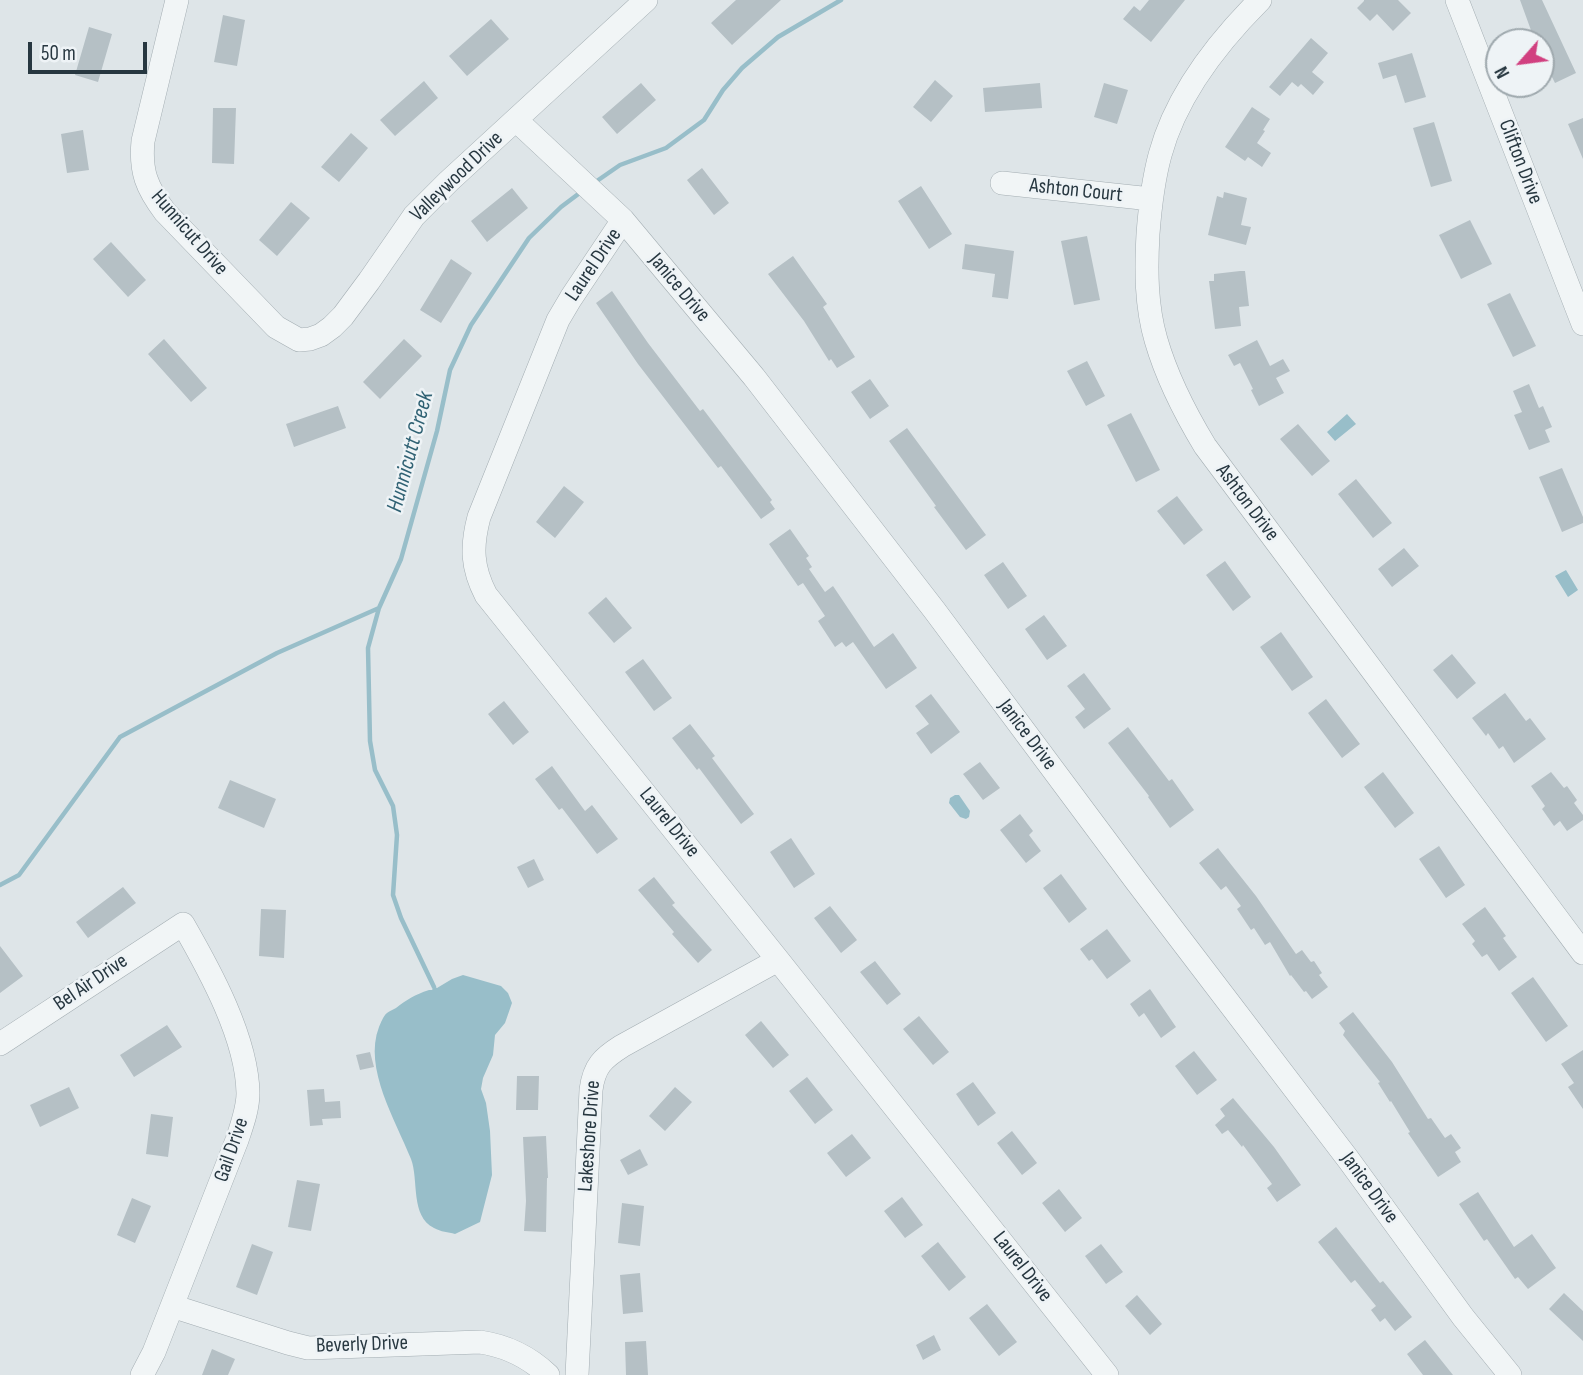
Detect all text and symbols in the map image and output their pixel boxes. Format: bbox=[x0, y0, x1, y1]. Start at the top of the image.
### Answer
scale bar bbox=[32, 28, 150, 72]
north arrow bbox=[1485, 28, 1555, 98]
text: 50 m bbox=[41, 41, 76, 66]
text: N bbox=[1490, 62, 1515, 82]
street label: Clifton Drive bbox=[1492, 116, 1548, 208]
street label: Valleywood Drive bbox=[405, 127, 509, 227]
street label: Ashton Court bbox=[1028, 174, 1124, 208]
street label: Hunnicut Drive bbox=[145, 185, 233, 281]
street label: Laurel Drive bbox=[560, 224, 628, 306]
street label: Janice Drive bbox=[643, 248, 715, 328]
water label: Hunnicutt Creek bbox=[382, 389, 440, 515]
street label: Ashton Drive bbox=[1210, 460, 1284, 546]
street label: Janice Drive bbox=[992, 695, 1062, 775]
street label: Laurel Drive bbox=[633, 783, 705, 863]
street label: Bel Air Drive bbox=[49, 949, 133, 1017]
street label: Lakeshore Drive bbox=[574, 1080, 606, 1192]
street label: Gail Drive bbox=[209, 1115, 255, 1185]
street label: Janice Drive bbox=[1335, 1147, 1403, 1229]
street label: Laurel Drive bbox=[987, 1227, 1057, 1307]
street label: Beverly Drive bbox=[316, 1331, 408, 1359]

